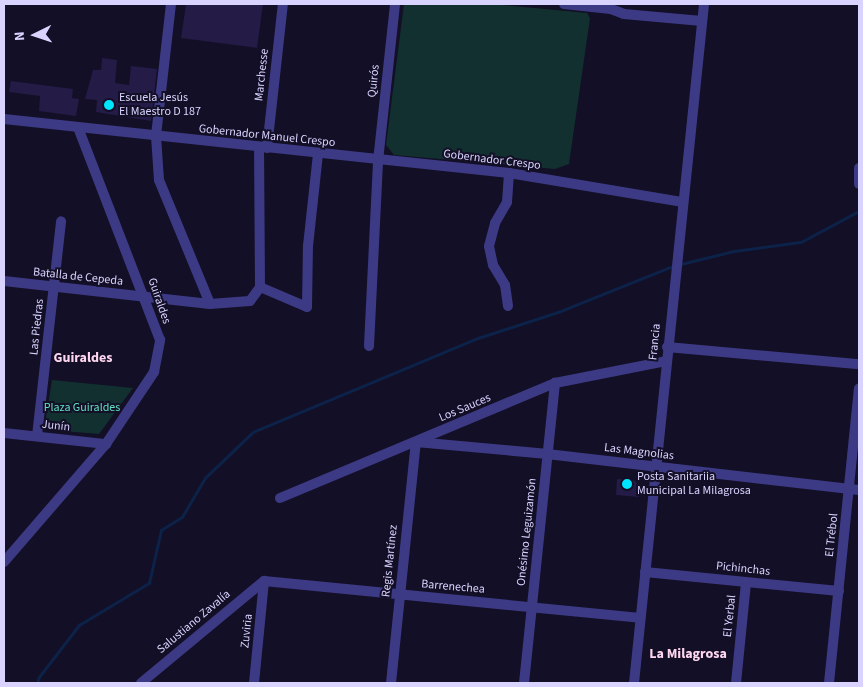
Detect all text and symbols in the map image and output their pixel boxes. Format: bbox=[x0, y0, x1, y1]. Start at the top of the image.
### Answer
north arrow bbox=[10, 10, 60, 60]
text: N bbox=[10, 31, 30, 41]
street label: Marchesse bbox=[252, 48, 272, 102]
street label: Quirós bbox=[365, 64, 383, 98]
place label: Escuela Jesús El Maestro D 187 bbox=[119, 91, 201, 119]
marker: Escuela Jesús El Maestro D 187 bbox=[103, 99, 115, 111]
street label: Gobernador Manuel Crespo bbox=[198, 122, 336, 150]
street label: Gobernador Crespo bbox=[442, 147, 542, 173]
street label: Batalla de Cepeda bbox=[32, 265, 124, 289]
street label: Guiraldes bbox=[144, 276, 174, 326]
street label: Las Piedras bbox=[27, 298, 47, 356]
street label: Francia bbox=[646, 323, 664, 361]
district label: Guiraldes bbox=[54, 350, 112, 366]
street label: Los Sauces bbox=[437, 391, 493, 425]
park label: Plaza Guiraldes bbox=[44, 401, 120, 415]
street label: Junín bbox=[41, 417, 71, 435]
street label: Las Magnolias bbox=[603, 441, 675, 463]
place label: Posta Sanitariia Municipal La Milagrosa bbox=[637, 470, 751, 498]
street label: Onésimo Leguizamón bbox=[514, 477, 540, 587]
marker: Posta Sanitariia Municipal La Milagrosa bbox=[621, 478, 633, 490]
street label: El Trébol bbox=[823, 512, 841, 558]
street label: Regis Martínez bbox=[379, 524, 401, 598]
street label: Pichinchas bbox=[715, 559, 771, 579]
street label: Barrenechea bbox=[421, 577, 485, 597]
street label: Salustiano Zavalía bbox=[154, 587, 234, 657]
street label: El Yerbal bbox=[721, 594, 739, 638]
street label: Zuviria bbox=[238, 613, 256, 649]
district label: La Milagrosa bbox=[649, 646, 727, 662]

